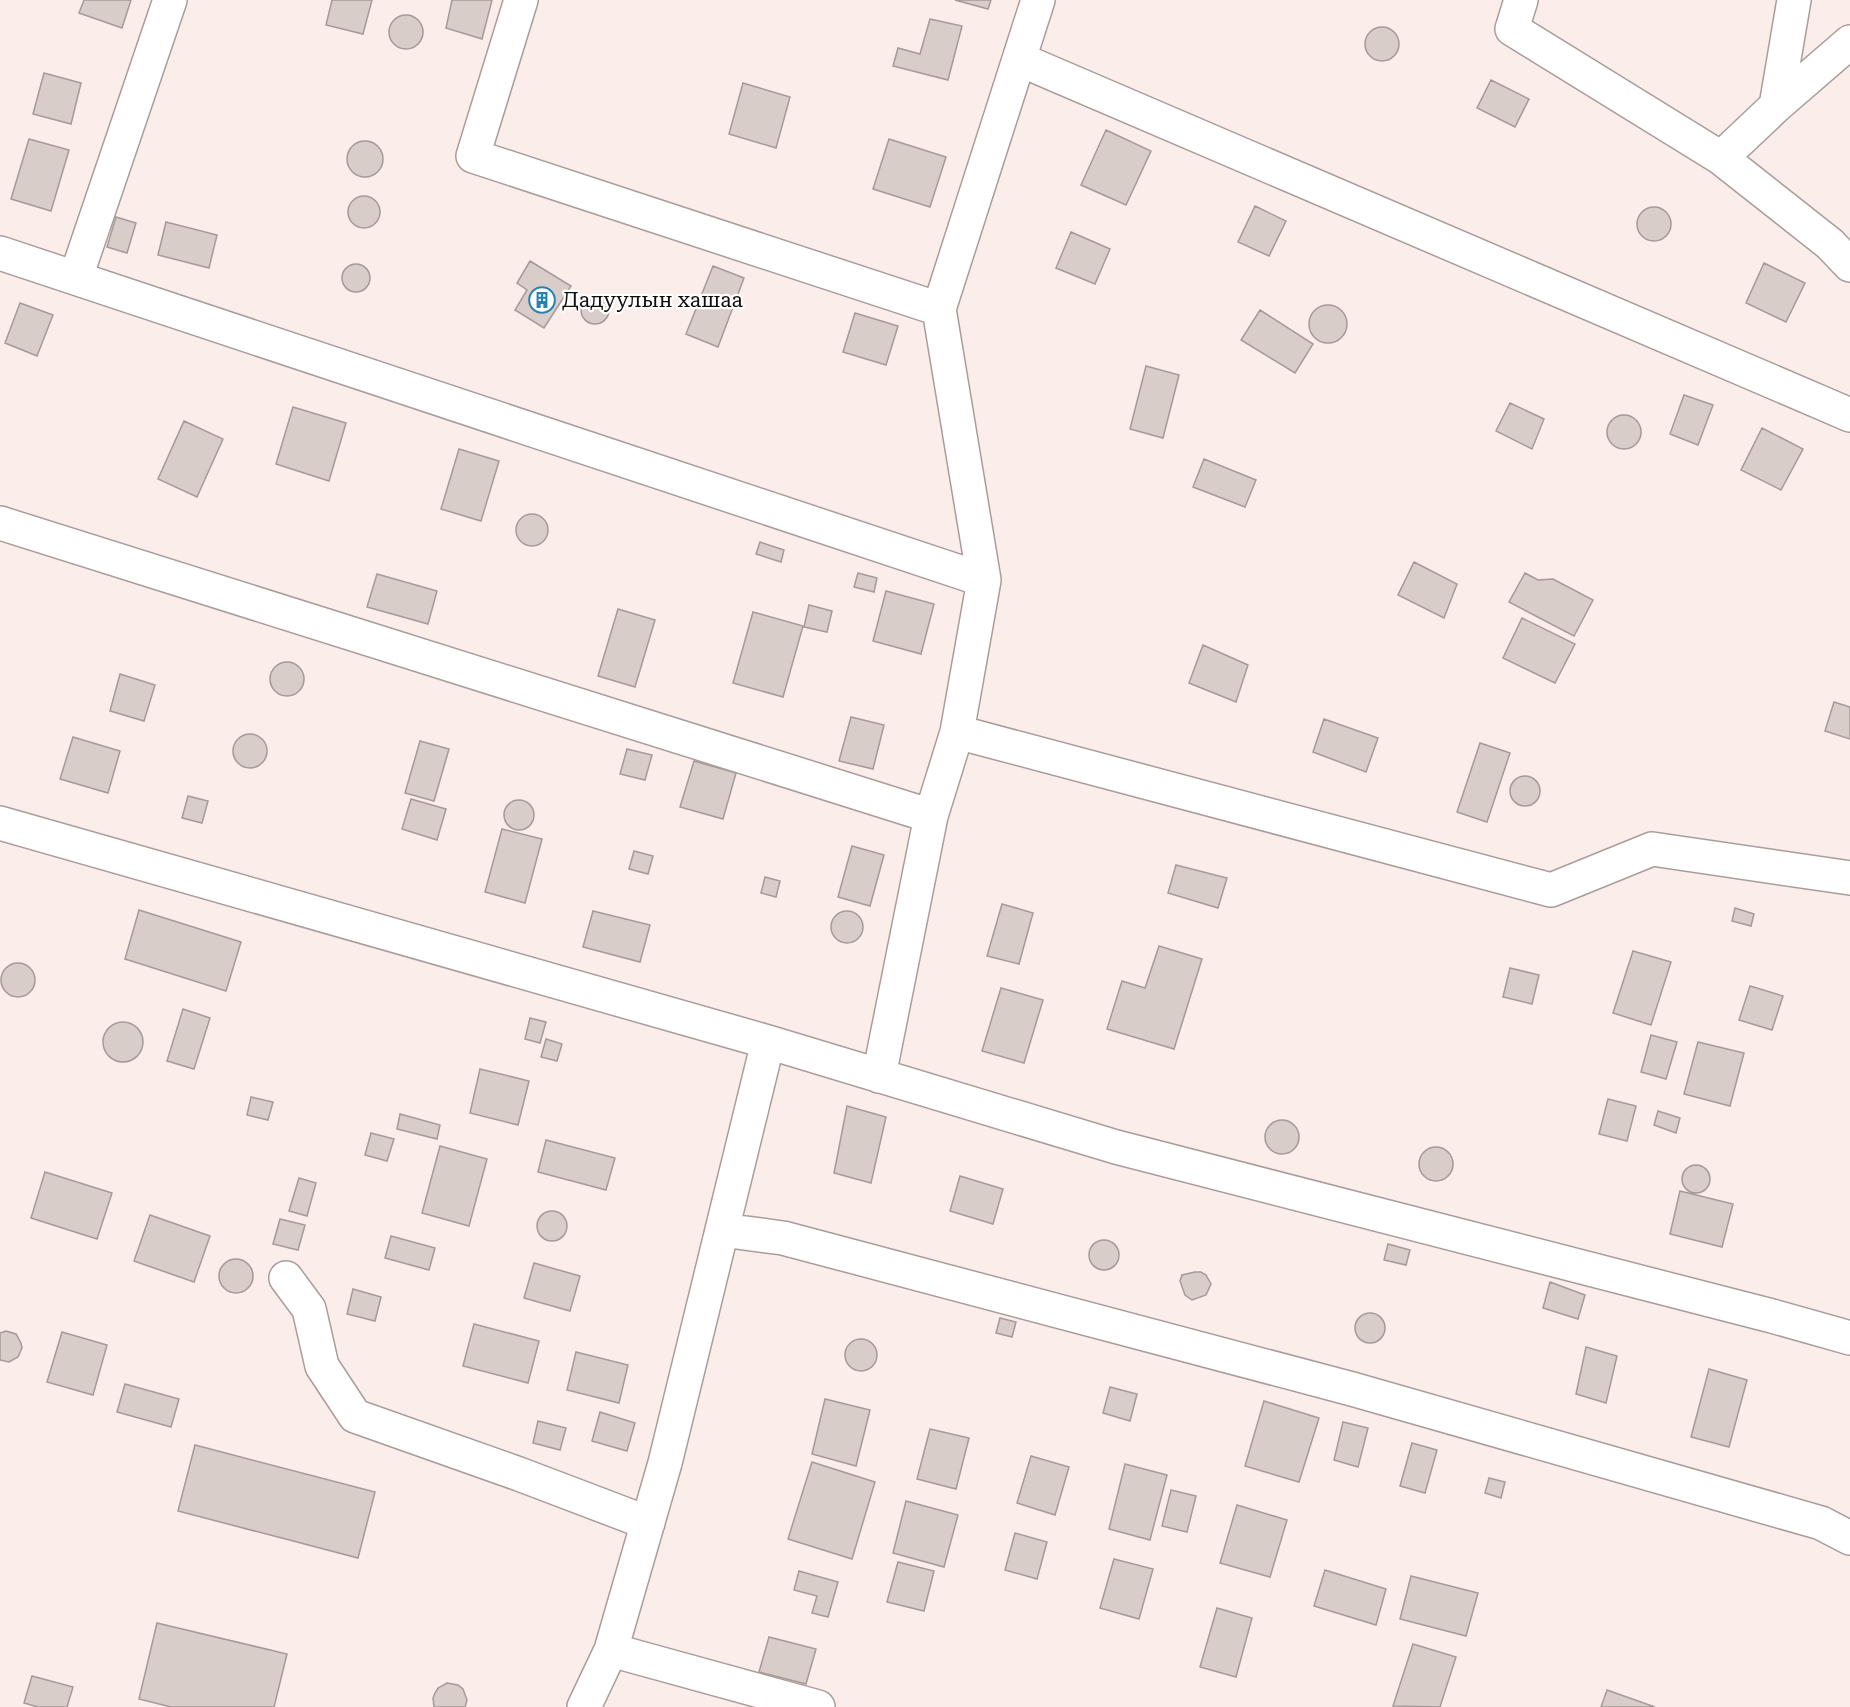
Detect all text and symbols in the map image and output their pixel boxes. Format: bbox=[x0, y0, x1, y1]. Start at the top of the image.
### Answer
building icon: Дадуулын хашаа bbox=[527, 285, 557, 315]
place label: Дадуулын хашаа bbox=[562, 288, 743, 312]

